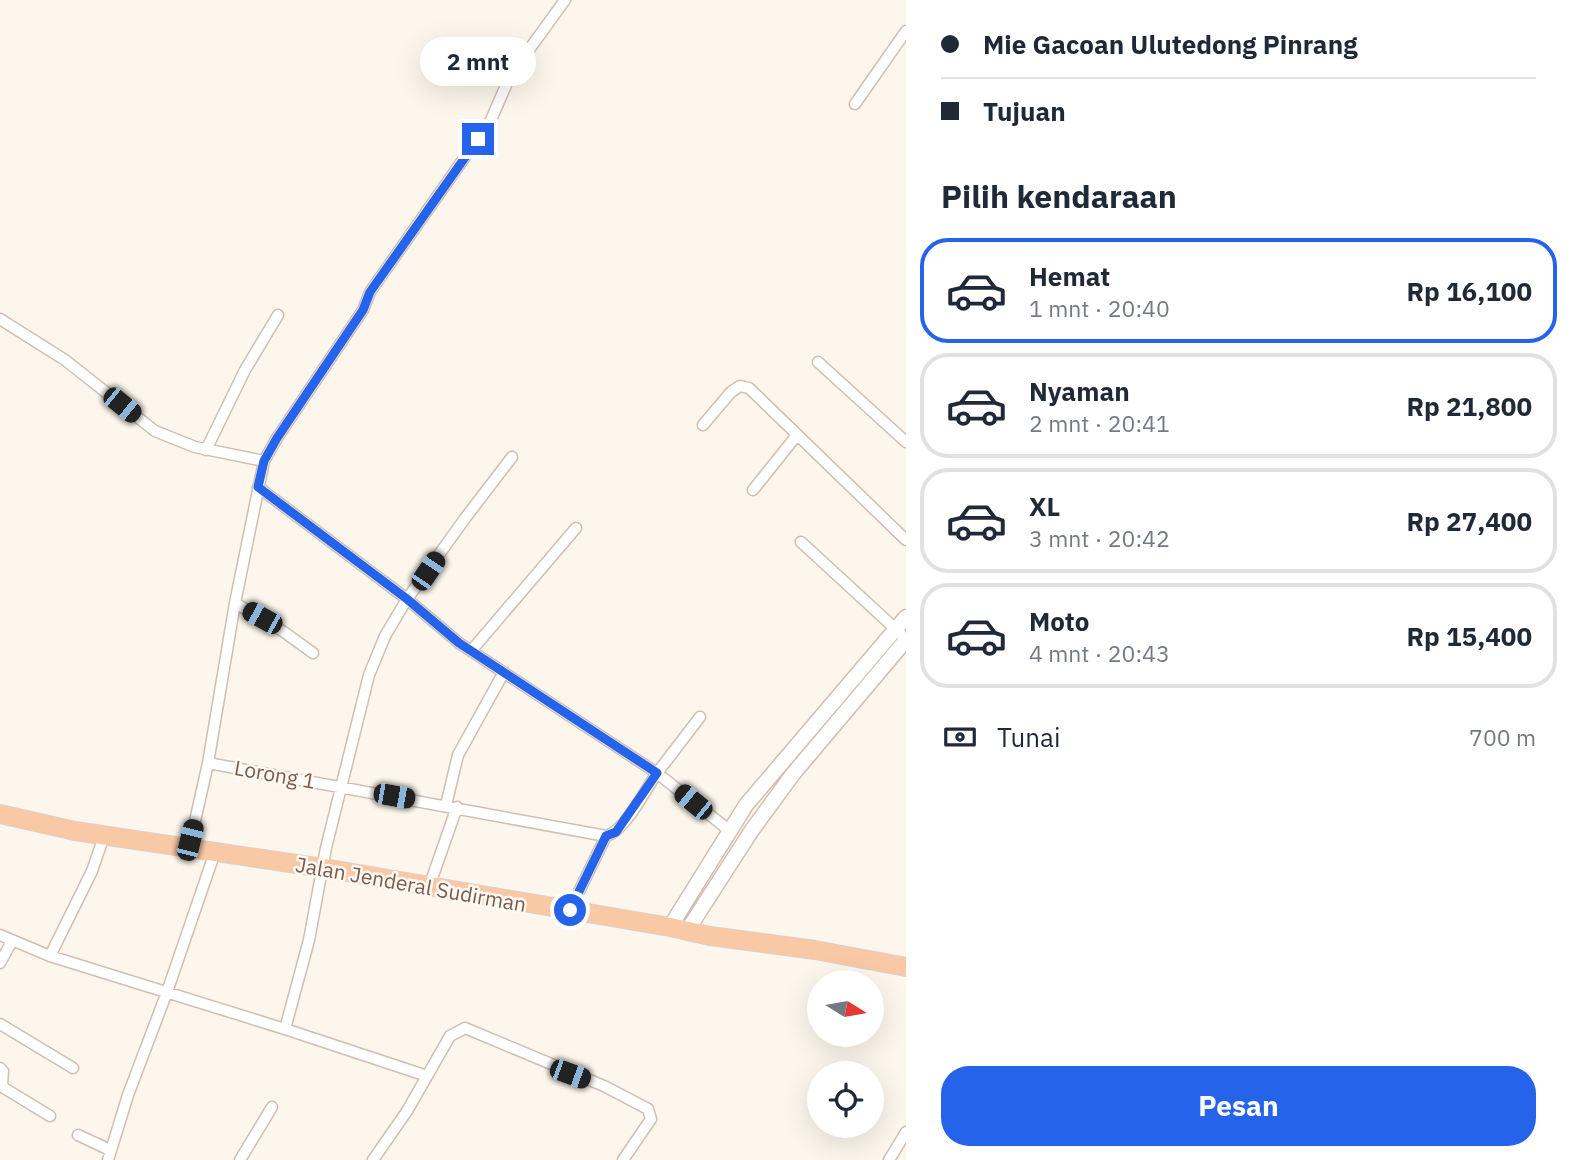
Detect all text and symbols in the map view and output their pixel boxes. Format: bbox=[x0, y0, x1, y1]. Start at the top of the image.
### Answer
text: Mie Gacoan Ulutedong Pinrang bbox=[983, 27, 1357, 61]
callout: 2 mnt bbox=[420, 38, 536, 86]
text: 2 mnt bbox=[447, 46, 509, 76]
text: Tujuan bbox=[983, 94, 1066, 128]
route end bbox=[462, 123, 494, 155]
text: Pilih kendaraan bbox=[941, 175, 1177, 217]
icon: car bbox=[945, 259, 1008, 322]
text: Hemat bbox=[1029, 259, 1110, 293]
text: Rp 16,100 bbox=[1406, 274, 1532, 308]
text: 1 mnt · 20:40 bbox=[1029, 293, 1170, 323]
icon: car bbox=[945, 374, 1008, 437]
text: Nyaman bbox=[1029, 374, 1130, 408]
car bbox=[100, 384, 145, 426]
text: Rp 21,800 bbox=[1406, 389, 1532, 423]
text: 2 mnt · 20:41 bbox=[1029, 408, 1170, 438]
icon: car bbox=[945, 489, 1008, 552]
text: XL bbox=[1029, 489, 1060, 523]
text: Rp 27,400 bbox=[1406, 504, 1532, 538]
text: 3 mnt · 20:42 bbox=[1029, 523, 1170, 553]
car bbox=[408, 548, 449, 594]
car bbox=[239, 599, 286, 637]
icon: car bbox=[945, 604, 1008, 667]
text: Moto bbox=[1029, 604, 1089, 638]
text: Rp 15,400 bbox=[1406, 619, 1532, 653]
text: 4 mnt · 20:43 bbox=[1029, 638, 1170, 668]
icon: cash bbox=[941, 718, 979, 756]
text: Tunai bbox=[997, 720, 1061, 754]
text: 700 m bbox=[1469, 722, 1536, 752]
street label: Lorong 1 bbox=[232, 753, 318, 795]
car bbox=[671, 781, 716, 823]
car bbox=[372, 782, 417, 810]
car bbox=[175, 817, 206, 863]
street label: Jalan Jenderal Sudirman bbox=[293, 850, 529, 918]
route start bbox=[554, 894, 586, 926]
north arrow bbox=[807, 970, 884, 1046]
map controls bbox=[807, 970, 884, 1138]
car bbox=[547, 1057, 594, 1091]
button: locate bbox=[807, 1061, 884, 1138]
button: Pesan bbox=[941, 1066, 1536, 1146]

